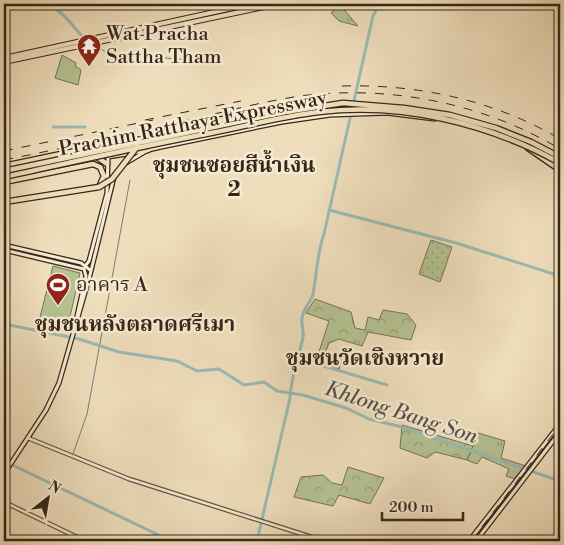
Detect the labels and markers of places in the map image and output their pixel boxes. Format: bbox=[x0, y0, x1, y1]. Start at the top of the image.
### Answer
place label: Wat Pracha Sattha Tham bbox=[105, 22, 222, 70]
temple icon: Wat Pracha Sattha Tham bbox=[76, 33, 102, 67]
sports icon: อาคาร A bbox=[45, 272, 71, 306]
place label: อาคาร A bbox=[76, 273, 149, 298]

